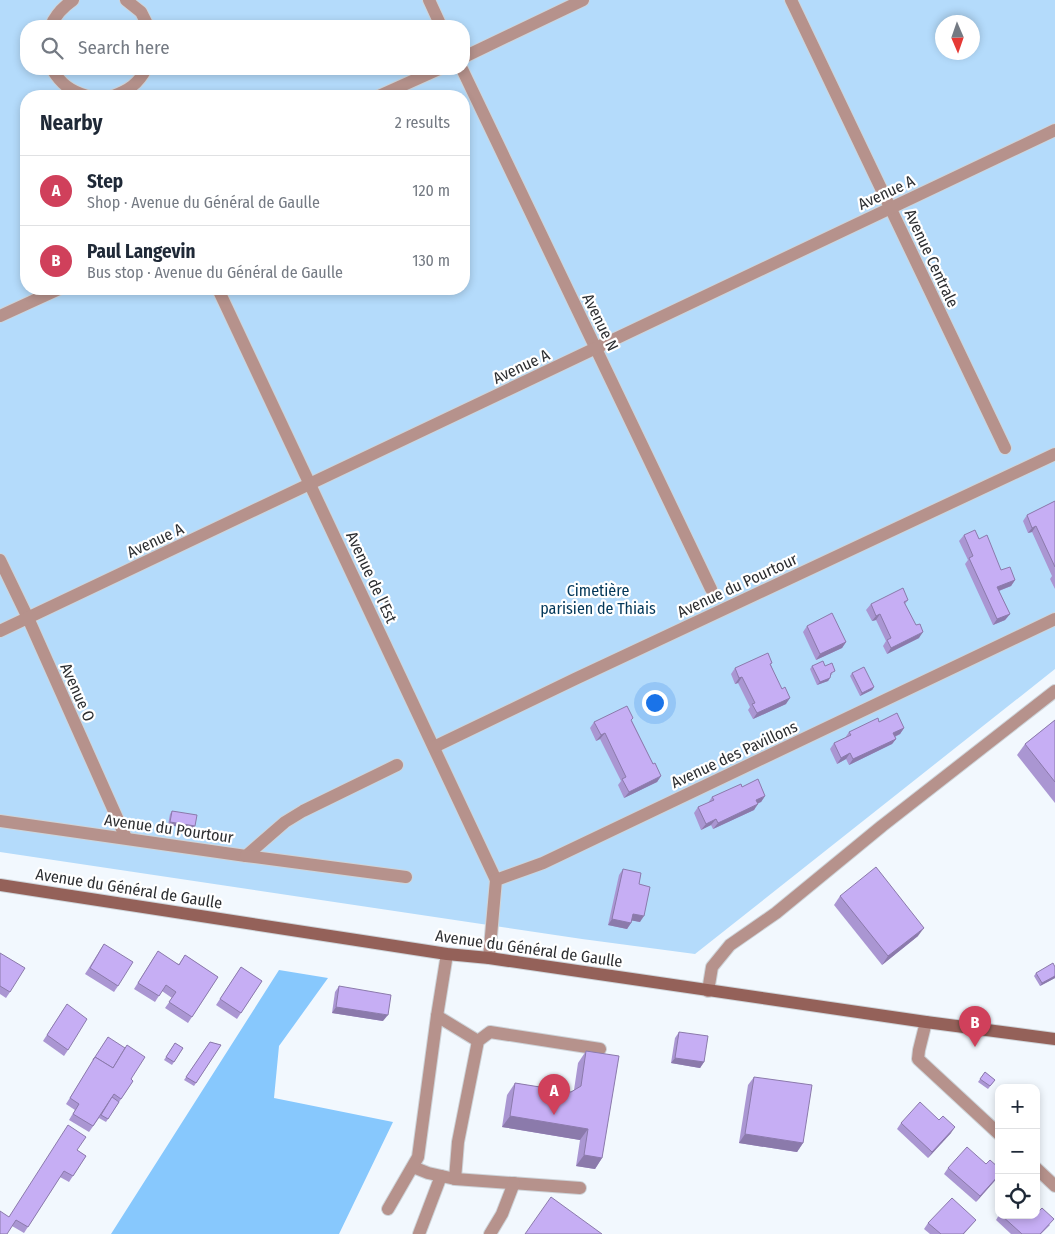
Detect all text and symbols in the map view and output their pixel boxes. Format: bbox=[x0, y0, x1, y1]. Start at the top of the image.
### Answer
north arrow bbox=[935, 15, 980, 60]
search box bbox=[20, 20, 470, 75]
icon: search bbox=[38, 34, 66, 62]
text: Search here bbox=[78, 36, 170, 59]
text: Nearby bbox=[40, 110, 102, 136]
text: 2 results bbox=[395, 113, 450, 132]
text: Step bbox=[87, 170, 123, 193]
street label: Avenue A bbox=[855, 171, 918, 214]
text: A bbox=[52, 181, 60, 200]
text: 120 m bbox=[412, 181, 450, 200]
text: Shop · Avenue du Général de Gaulle bbox=[87, 193, 320, 212]
street label: Avenue Centrale bbox=[901, 206, 963, 310]
text: Paul Langevin bbox=[87, 240, 195, 263]
text: B bbox=[52, 251, 60, 270]
text: 130 m bbox=[412, 251, 450, 270]
text: Bus stop · Avenue du Général de Gaulle bbox=[87, 263, 343, 282]
street label: Avenue N bbox=[579, 290, 623, 354]
street label: Avenue A bbox=[490, 345, 553, 388]
street label: Avenue A bbox=[124, 519, 187, 562]
street label: Avenue de l'Est bbox=[342, 528, 401, 627]
street label: Avenue du Pourtour bbox=[674, 549, 801, 622]
park label: Cimetière parisien de Thiais bbox=[540, 581, 656, 618]
street label: Avenue O bbox=[56, 660, 99, 724]
your location bbox=[642, 690, 668, 716]
street label: Avenue des Pavillons bbox=[668, 717, 801, 792]
street label: Avenue du Pourtour bbox=[103, 810, 235, 847]
street label: Avenue du Général de Gaulle bbox=[34, 864, 224, 913]
street label: Avenue du Général de Gaulle bbox=[434, 926, 624, 971]
pin: B bbox=[959, 1006, 991, 1047]
pin: A bbox=[538, 1074, 570, 1115]
map controls bbox=[995, 1084, 1040, 1219]
button: + bbox=[995, 1084, 1040, 1129]
button: − bbox=[995, 1129, 1040, 1174]
button: locate bbox=[995, 1174, 1040, 1219]

